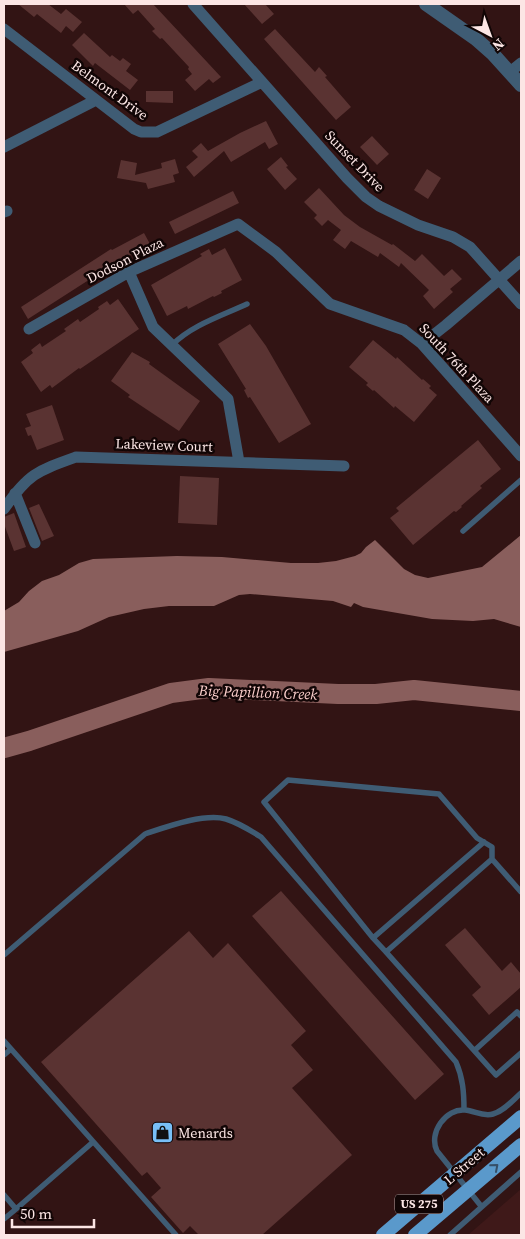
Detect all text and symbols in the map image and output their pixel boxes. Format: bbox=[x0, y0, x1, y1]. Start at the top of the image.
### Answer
north arrow bbox=[465, 10, 515, 60]
text: N bbox=[488, 34, 509, 56]
street label: Belmont Drive bbox=[68, 55, 152, 125]
street label: Sunset Drive bbox=[321, 126, 389, 196]
street label: Dodson Plaza bbox=[83, 232, 168, 288]
street label: South 76th Plaza bbox=[415, 319, 500, 408]
street label: Lakeview Court bbox=[115, 433, 213, 457]
water label: Big Papillion Creek bbox=[197, 679, 319, 705]
shop icon: Menards bbox=[150, 1121, 174, 1145]
place label: Menards bbox=[178, 1123, 233, 1143]
street label: L Street bbox=[439, 1142, 489, 1189]
one-way arrow bbox=[489, 1164, 498, 1173]
road number: US 275 bbox=[395, 1194, 443, 1214]
scale bar bbox=[12, 1196, 95, 1228]
text: 50 m bbox=[20, 1203, 52, 1224]

